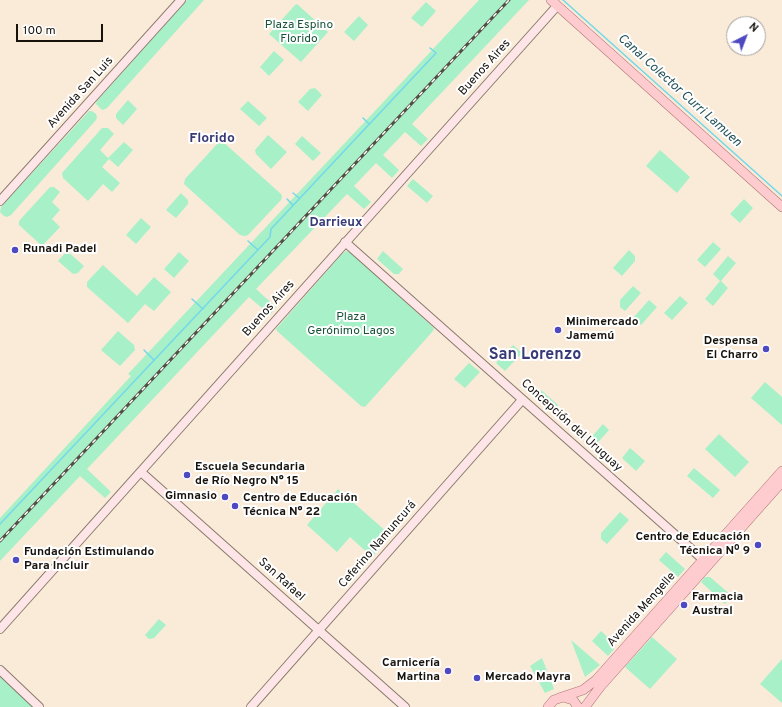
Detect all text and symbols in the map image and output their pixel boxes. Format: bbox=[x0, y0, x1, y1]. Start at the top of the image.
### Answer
scale bar bbox=[18, 16, 105, 42]
north arrow bbox=[726, 16, 766, 56]
park label: Plaza Espino Florido bbox=[265, 19, 333, 47]
text: N bbox=[746, 20, 761, 36]
text: 100 m bbox=[23, 23, 56, 39]
water label: Canal Colector Curri Lamuen bbox=[614, 31, 744, 151]
street label: Buenos Aires bbox=[456, 37, 514, 99]
street label: Avenida San Luis bbox=[45, 54, 117, 132]
district label: Florido bbox=[189, 131, 235, 147]
district label: Darrieux bbox=[309, 215, 363, 231]
place label: Runadi Padel bbox=[23, 243, 97, 257]
marker: Runadi Padel bbox=[10, 245, 20, 255]
street label: Buenos Aires bbox=[240, 278, 298, 340]
park label: Plaza Gerónimo Lagos bbox=[307, 311, 395, 339]
place label: Minimercado Jamemú bbox=[566, 316, 638, 344]
marker: Minimercado Jamemú bbox=[553, 325, 563, 335]
place label: Despensa El Charro bbox=[704, 335, 758, 363]
marker: Despensa El Charro bbox=[761, 344, 771, 354]
district label: San Lorenzo bbox=[489, 346, 581, 366]
street label: Concepción del Uruguay bbox=[517, 377, 625, 475]
place label: Escuela Secundaria de Río Negro N° 15 bbox=[195, 461, 305, 489]
marker: Escuela Secundaria de Río Negro N° 15 bbox=[182, 470, 192, 480]
place label: Gimnasio bbox=[165, 490, 217, 504]
marker: Gimnasio bbox=[220, 492, 230, 502]
place label: Centro de Educación Técnica N° 22 bbox=[243, 492, 358, 520]
street label: Ceferino Namuncurá bbox=[336, 499, 420, 591]
marker: Centro de Educación Técnica N° 22 bbox=[230, 501, 240, 511]
place label: Centro de Educación Técnica Nº 9 bbox=[635, 531, 750, 559]
marker: Centro de Educación Técnica Nº 9 bbox=[753, 540, 763, 550]
place label: Fundación Estimulando Para Incluir bbox=[24, 546, 154, 574]
marker: Fundación Estimulando Para Incluir bbox=[11, 555, 21, 565]
street label: San Rafael bbox=[255, 555, 307, 605]
street label: Avenida Mengelle bbox=[605, 570, 679, 650]
place label: Farmacia Austral bbox=[692, 591, 743, 619]
marker: Farmacia Austral bbox=[679, 600, 689, 610]
place label: Carnicería Martina bbox=[382, 657, 440, 685]
marker: Carnicería Martina bbox=[443, 666, 453, 676]
place label: Mercado Mayra bbox=[485, 671, 571, 685]
marker: Mercado Mayra bbox=[472, 673, 482, 683]

